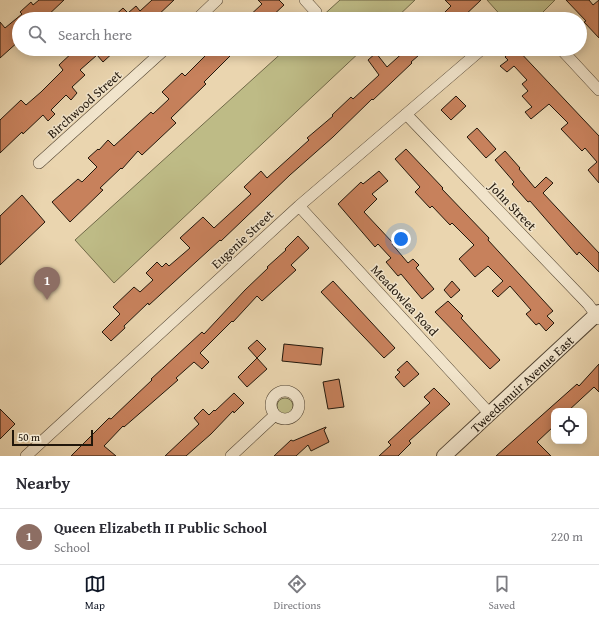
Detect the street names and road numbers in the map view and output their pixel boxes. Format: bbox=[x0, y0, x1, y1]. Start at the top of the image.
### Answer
street label: Birchwood Street bbox=[43, 66, 126, 143]
street label: John Street bbox=[483, 176, 541, 235]
street label: Eugenie Street bbox=[207, 205, 278, 273]
street label: Meadowlea Road bbox=[366, 260, 443, 340]
street label: Tweedsmuir Avenue East bbox=[466, 331, 579, 437]

